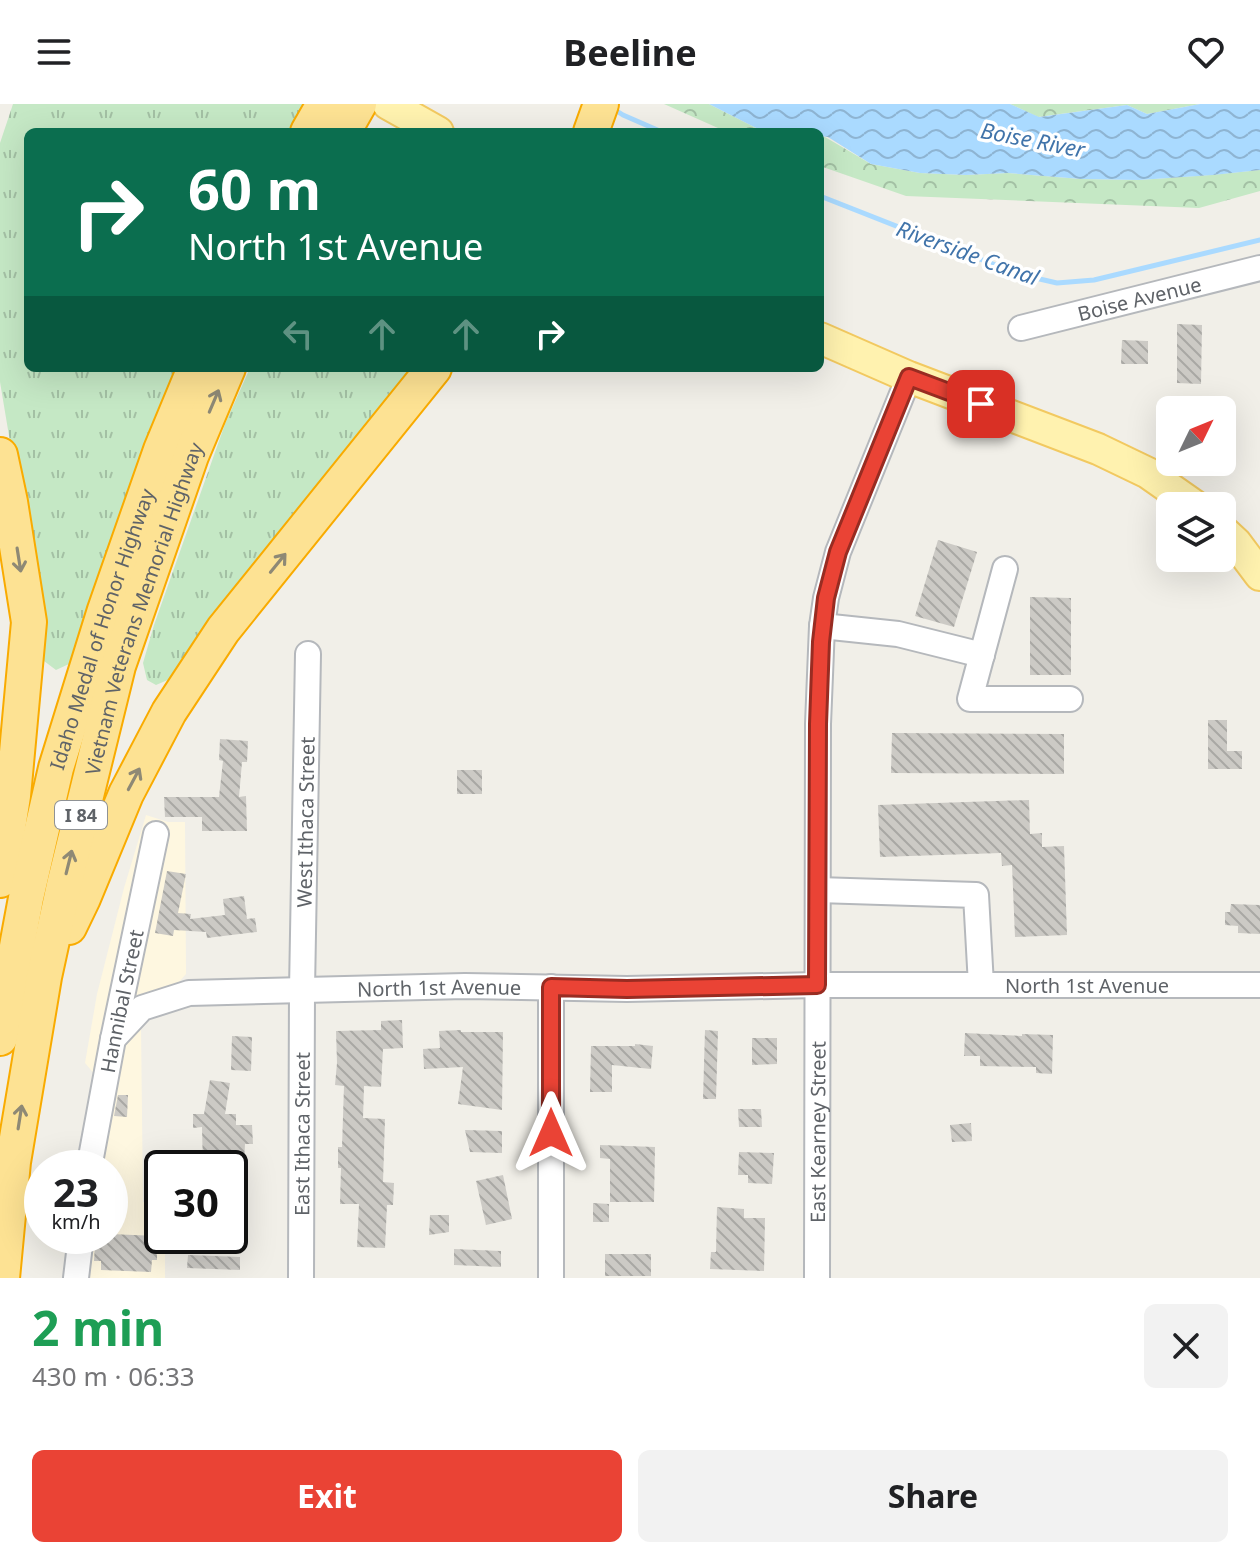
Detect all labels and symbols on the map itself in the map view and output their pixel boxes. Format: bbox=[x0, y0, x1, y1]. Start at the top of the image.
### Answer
water label: Boise River bbox=[978, 114, 1089, 164]
water label: Riverside Canal bbox=[893, 212, 1044, 292]
street label: Boise Avenue bbox=[1075, 270, 1204, 327]
pin bbox=[947, 370, 1015, 438]
one-way arrow bbox=[208, 389, 223, 414]
north arrow bbox=[1156, 396, 1236, 476]
street label: Vietnam Veterans Memorial Highway bbox=[78, 437, 209, 778]
street label: Idaho Medal of Honor Highway bbox=[43, 484, 160, 773]
one-way arrow bbox=[12, 546, 27, 572]
one-way arrow bbox=[269, 554, 287, 574]
street label: West Ithaca Street bbox=[290, 736, 320, 908]
one-way arrow bbox=[126, 768, 142, 791]
road number: I 84 bbox=[55, 801, 107, 829]
one-way arrow bbox=[63, 849, 78, 875]
street label: Hannibal Street bbox=[93, 927, 149, 1075]
street label: North 1st Avenue bbox=[357, 972, 521, 1002]
street label: North 1st Avenue bbox=[1005, 972, 1169, 999]
street label: East Kearney Street bbox=[804, 1041, 831, 1223]
street label: East Ithaca Street bbox=[288, 1052, 315, 1216]
position arrow bbox=[509, 1091, 593, 1175]
one-way arrow bbox=[14, 1105, 29, 1130]
speed limit sign: 30 bbox=[144, 1150, 248, 1254]

